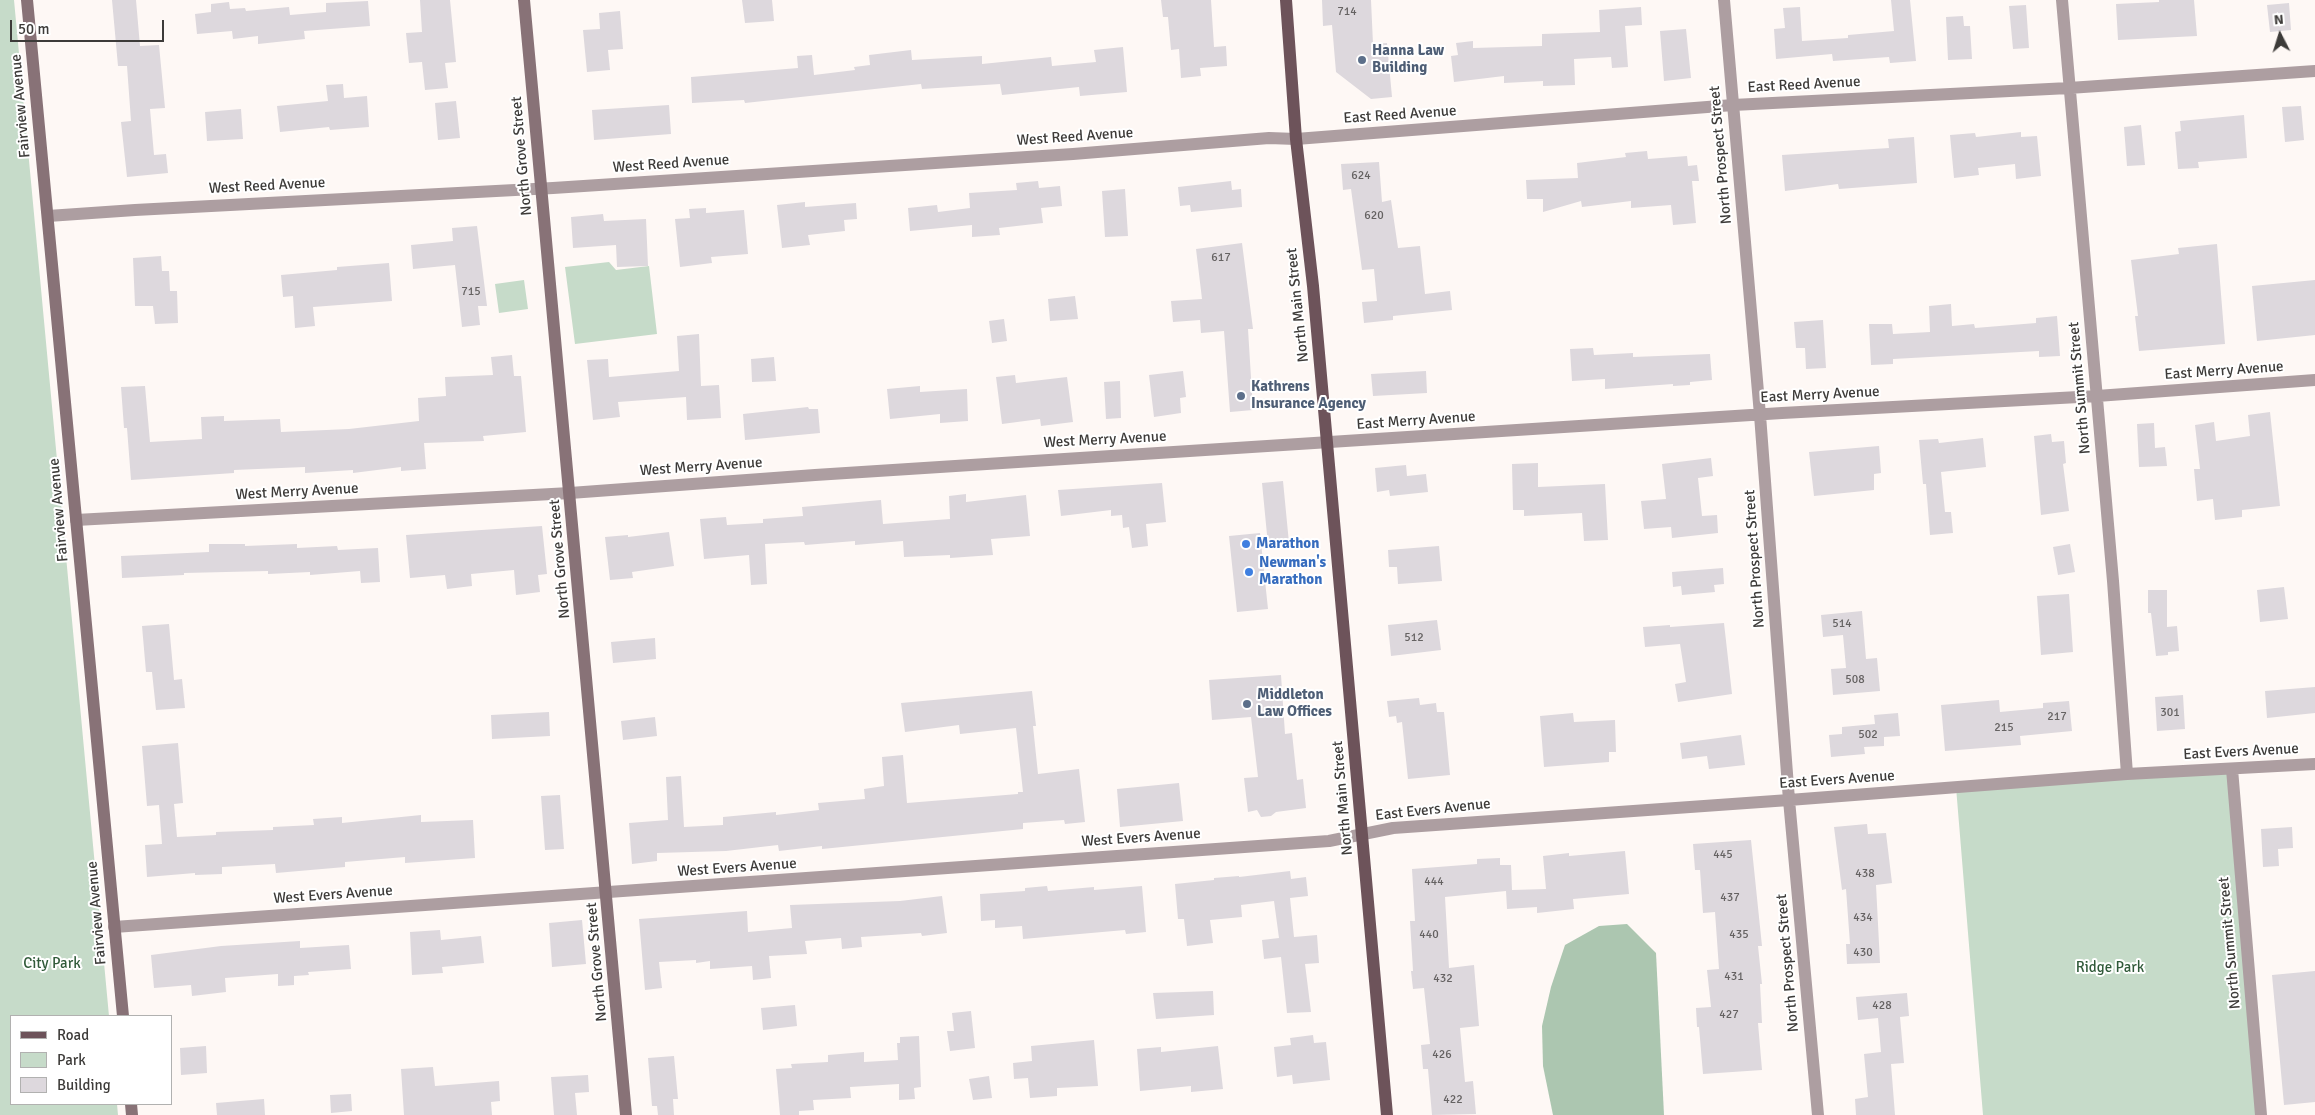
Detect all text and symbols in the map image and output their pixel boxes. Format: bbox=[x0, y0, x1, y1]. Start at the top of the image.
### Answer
house number: 714 bbox=[1337, 5, 1357, 19]
scale bar bbox=[12, 10, 166, 42]
north arrow bbox=[2255, 10, 2305, 60]
text: N bbox=[2273, 11, 2284, 28]
text: 50 m bbox=[18, 20, 49, 38]
place label: Hanna Law Building bbox=[1372, 42, 1444, 77]
street label: Fairview Avenue bbox=[7, 53, 35, 159]
marker: Hanna Law Building bbox=[1356, 54, 1368, 66]
street label: East Reed Avenue bbox=[1747, 73, 1861, 97]
street label: North Prospect Street bbox=[1706, 85, 1736, 225]
street label: North Grove Street bbox=[508, 96, 536, 216]
street label: East Reed Avenue bbox=[1343, 102, 1457, 128]
street label: West Reed Avenue bbox=[1016, 124, 1134, 150]
street label: West Reed Avenue bbox=[612, 151, 730, 177]
house number: 624 bbox=[1351, 169, 1371, 183]
street label: West Reed Avenue bbox=[208, 174, 326, 198]
house number: 620 bbox=[1364, 209, 1384, 223]
street label: North Main Street bbox=[1283, 247, 1313, 363]
house number: 617 bbox=[1211, 251, 1231, 265]
house number: 715 bbox=[461, 285, 481, 299]
street label: North Summit Street bbox=[2065, 321, 2095, 455]
street label: East Merry Avenue bbox=[2164, 358, 2284, 384]
place label: Kathrens Insurance Agency bbox=[1251, 378, 1366, 413]
street label: East Merry Avenue bbox=[1760, 383, 1880, 407]
marker: Kathrens Insurance Agency bbox=[1235, 390, 1247, 402]
street label: East Merry Avenue bbox=[1356, 408, 1476, 434]
street label: West Merry Avenue bbox=[1043, 428, 1167, 452]
street label: West Merry Avenue bbox=[639, 454, 763, 480]
street label: Fairview Avenue bbox=[45, 457, 73, 563]
street label: West Merry Avenue bbox=[235, 480, 359, 504]
street label: North Prospect Street bbox=[1741, 489, 1769, 629]
street label: North Grove Street bbox=[546, 499, 574, 619]
place label: Marathon bbox=[1256, 535, 1319, 553]
marker: Marathon bbox=[1240, 538, 1252, 550]
place label: Newman's Marathon bbox=[1259, 554, 1326, 589]
marker: Newman's Marathon bbox=[1243, 566, 1255, 578]
house number: 514 bbox=[1832, 617, 1852, 631]
house number: 512 bbox=[1404, 631, 1424, 645]
house number: 508 bbox=[1845, 673, 1865, 687]
place label: Middleton Law Offices bbox=[1257, 686, 1332, 721]
marker: Middleton Law Offices bbox=[1241, 698, 1253, 710]
house number: 301 bbox=[2160, 706, 2180, 720]
house number: 217 bbox=[2047, 710, 2067, 724]
house number: 215 bbox=[1994, 721, 2014, 735]
house number: 502 bbox=[1858, 728, 1878, 742]
street label: North Main Street bbox=[1329, 740, 1357, 856]
street label: East Evers Avenue bbox=[2183, 740, 2299, 764]
street label: East Evers Avenue bbox=[1779, 767, 1895, 793]
street label: East Evers Avenue bbox=[1374, 795, 1492, 825]
street label: West Evers Avenue bbox=[1081, 825, 1201, 851]
house number: 445 bbox=[1713, 848, 1733, 862]
street label: West Evers Avenue bbox=[677, 855, 797, 881]
street label: Fairview Avenue bbox=[83, 860, 111, 966]
house number: 438 bbox=[1855, 867, 1875, 881]
house number: 444 bbox=[1424, 875, 1444, 889]
street label: North Summit Street bbox=[2215, 876, 2245, 1010]
street label: West Evers Avenue bbox=[273, 882, 393, 908]
house number: 437 bbox=[1720, 891, 1740, 905]
street label: North Prospect Street bbox=[1773, 893, 1803, 1033]
street label: North Grove Street bbox=[583, 902, 611, 1022]
house number: 434 bbox=[1853, 911, 1873, 925]
house number: 440 bbox=[1419, 928, 1439, 942]
house number: 435 bbox=[1729, 928, 1749, 942]
house number: 430 bbox=[1853, 946, 1873, 960]
park label: City Park bbox=[23, 955, 81, 973]
park label: Ridge Park bbox=[2076, 959, 2144, 977]
house number: 431 bbox=[1724, 970, 1744, 984]
house number: 432 bbox=[1433, 972, 1453, 986]
house number: 428 bbox=[1872, 999, 1892, 1013]
house number: 427 bbox=[1719, 1008, 1739, 1022]
legend bbox=[10, 1015, 172, 1105]
text: Road bbox=[57, 1026, 89, 1044]
house number: 426 bbox=[1432, 1048, 1452, 1062]
text: Park bbox=[57, 1051, 86, 1069]
text: Building bbox=[57, 1076, 111, 1094]
house number: 422 bbox=[1443, 1093, 1463, 1107]

